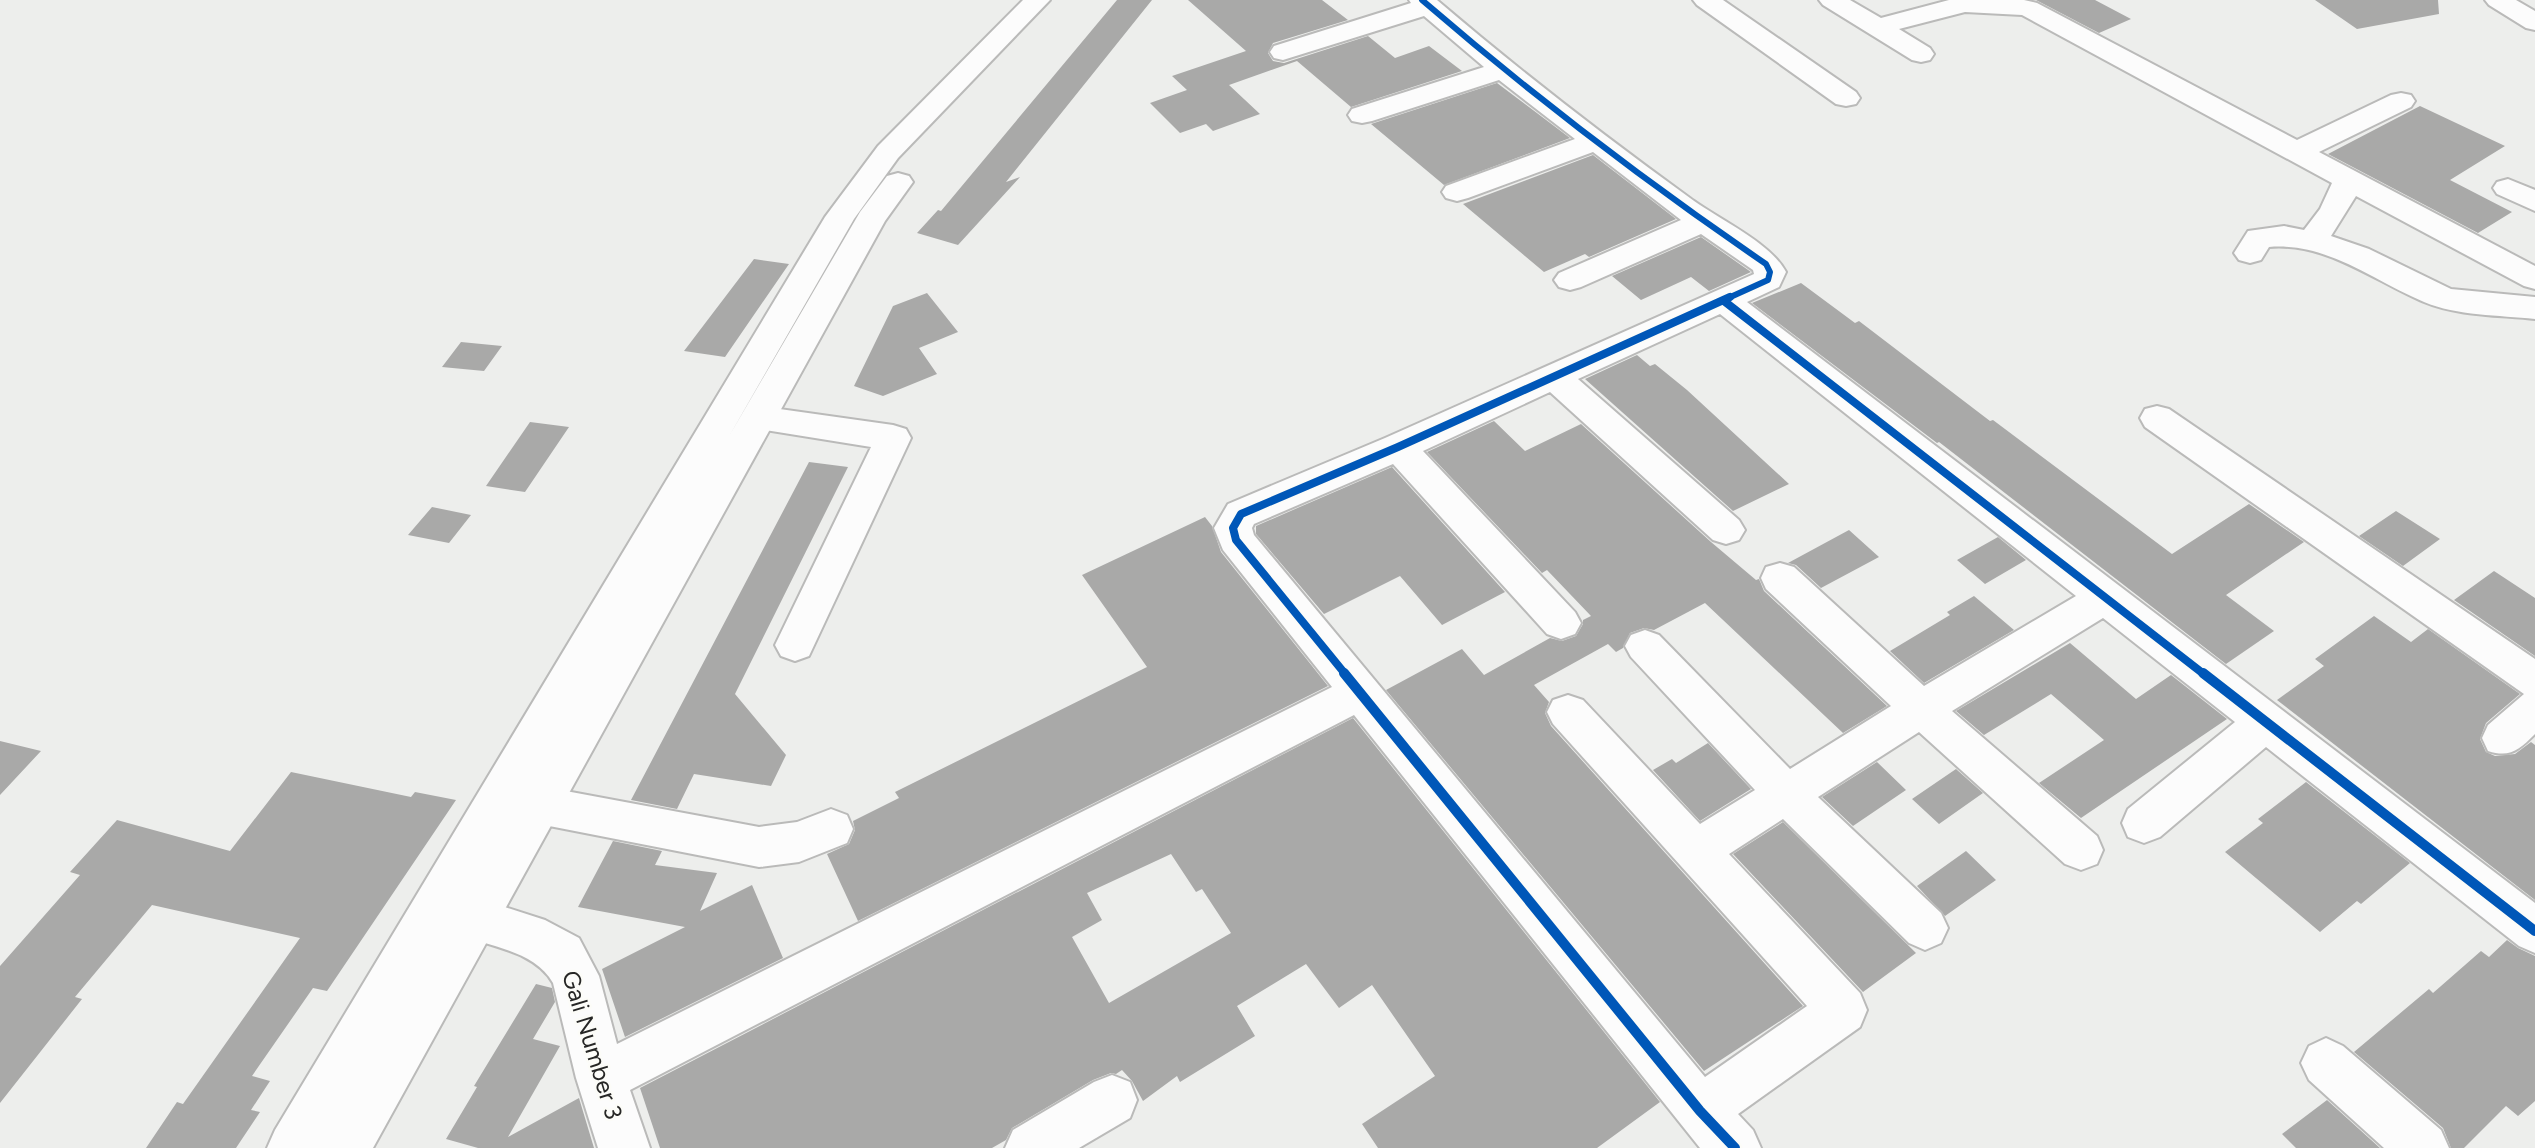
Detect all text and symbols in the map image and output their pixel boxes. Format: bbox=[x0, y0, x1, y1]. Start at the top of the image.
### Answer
street label: Gali Number 3 bbox=[556, 967, 629, 1123]

